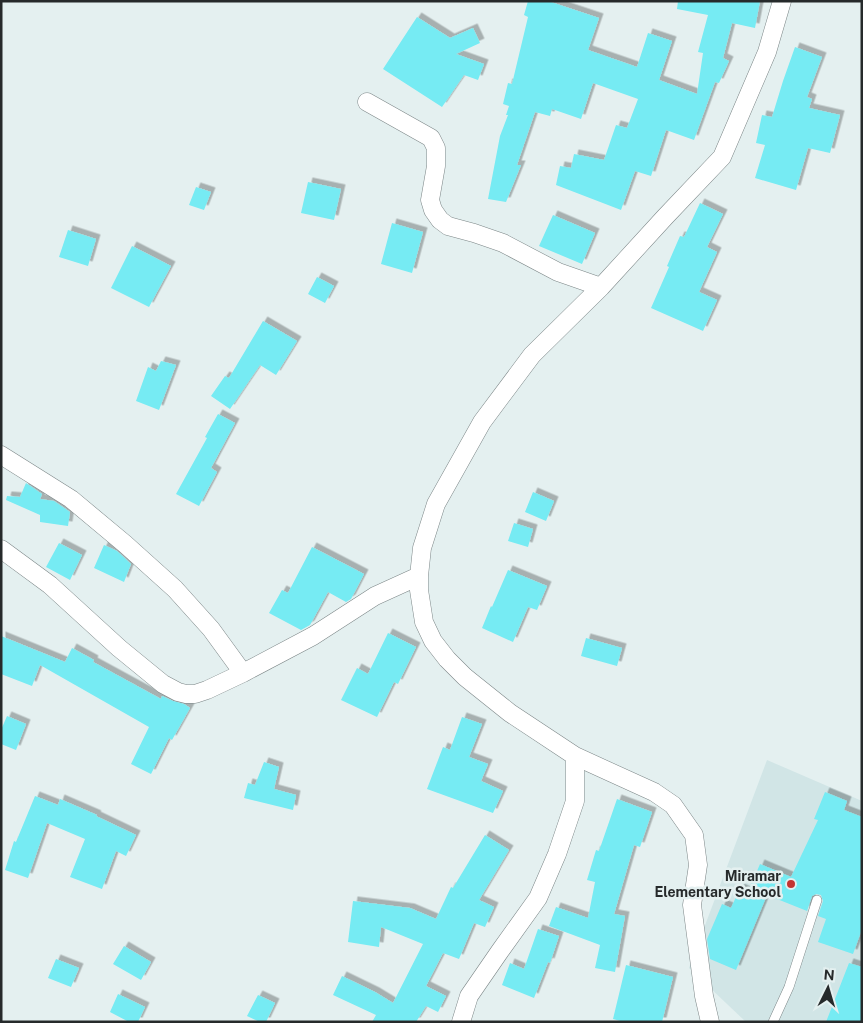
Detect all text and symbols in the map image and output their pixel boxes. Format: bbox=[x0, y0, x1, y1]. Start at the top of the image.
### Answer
place label: Miramar Elementary School bbox=[654, 868, 781, 900]
marker: Miramar Elementary School bbox=[785, 878, 797, 890]
north arrow bbox=[803, 963, 853, 1013]
text: N bbox=[823, 967, 835, 983]

